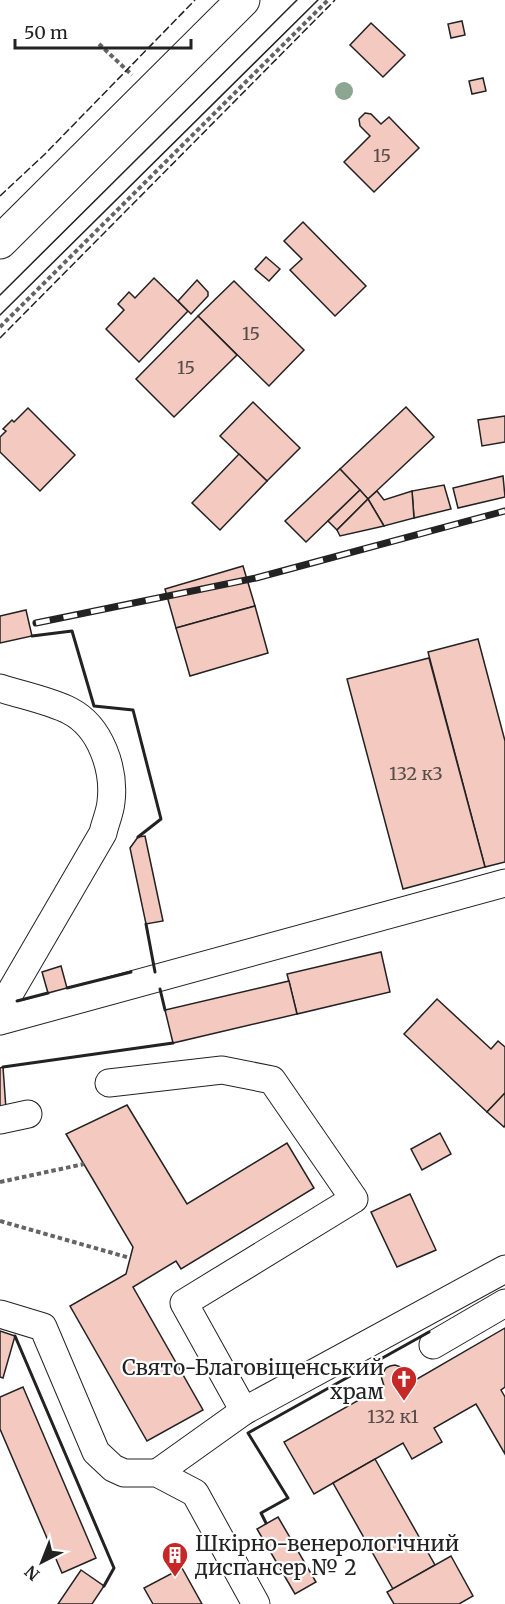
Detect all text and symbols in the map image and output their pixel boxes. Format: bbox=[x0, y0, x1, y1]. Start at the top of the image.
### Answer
scale bar bbox=[15, 12, 190, 50]
text: 50 m bbox=[24, 21, 68, 44]
house number: 15 bbox=[373, 144, 391, 167]
house number: 15 bbox=[242, 322, 260, 345]
house number: 15 bbox=[177, 356, 195, 379]
house number: 132 к3 bbox=[389, 762, 443, 785]
place label: Свято-Благовіщенський храм bbox=[122, 1354, 384, 1405]
church icon: Свято-Благовіщенський храм bbox=[389, 1364, 419, 1402]
house number: 132 к1 bbox=[367, 1405, 419, 1428]
place label: Шкірно-венерологічний диспансер № 2 bbox=[194, 1530, 459, 1581]
north arrow bbox=[12, 1532, 72, 1592]
building icon: Шкірно-венерологічний диспансер № 2 bbox=[160, 1540, 190, 1578]
text: N bbox=[20, 1561, 43, 1585]

